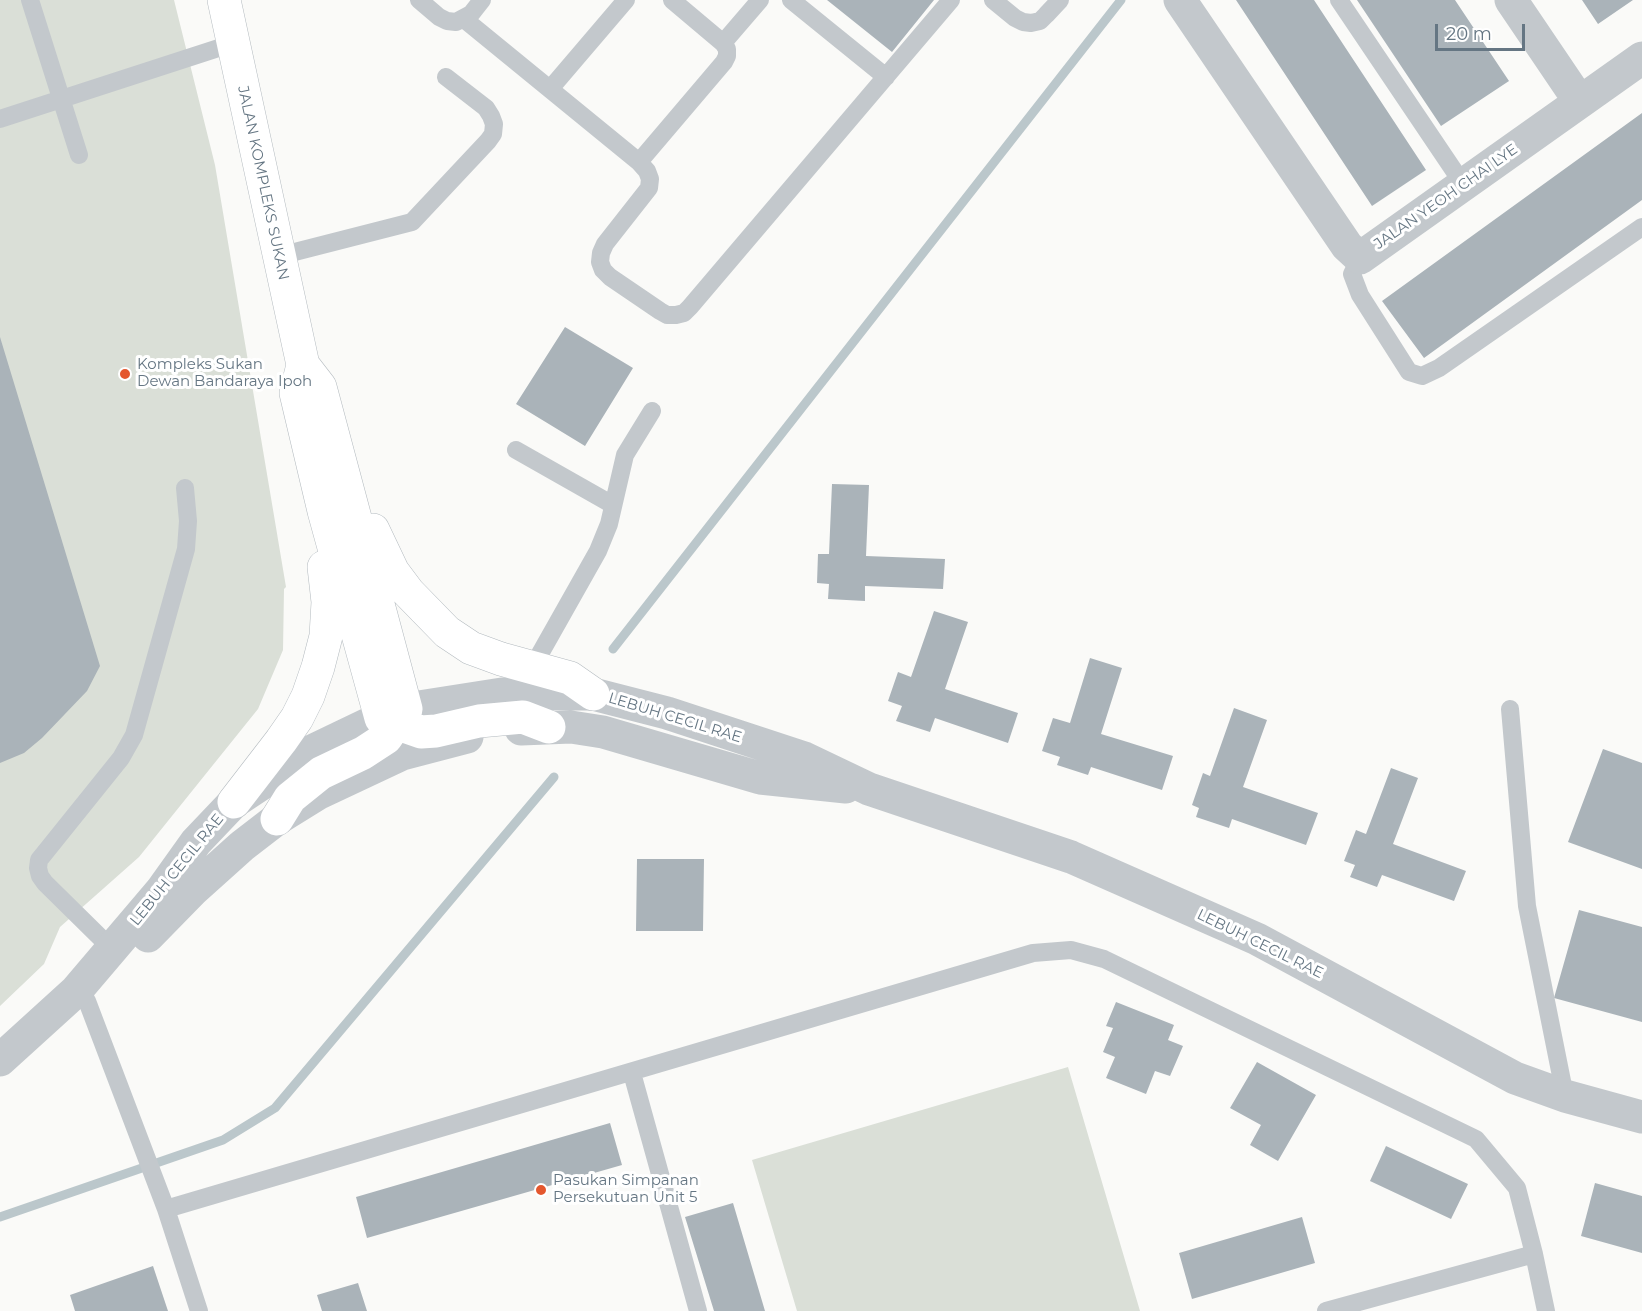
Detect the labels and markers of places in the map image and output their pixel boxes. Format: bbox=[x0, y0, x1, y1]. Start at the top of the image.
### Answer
place label: Kompleks Sukan Dewan Bandaraya Ipoh bbox=[137, 356, 312, 391]
marker: Kompleks Sukan Dewan Bandaraya Ipoh bbox=[118, 367, 132, 381]
place label: Pasukan Simpanan Persekutuan Unit 5 bbox=[553, 1172, 699, 1207]
marker: Pasukan Simpanan Persekutuan Unit 5 bbox=[534, 1183, 548, 1197]

